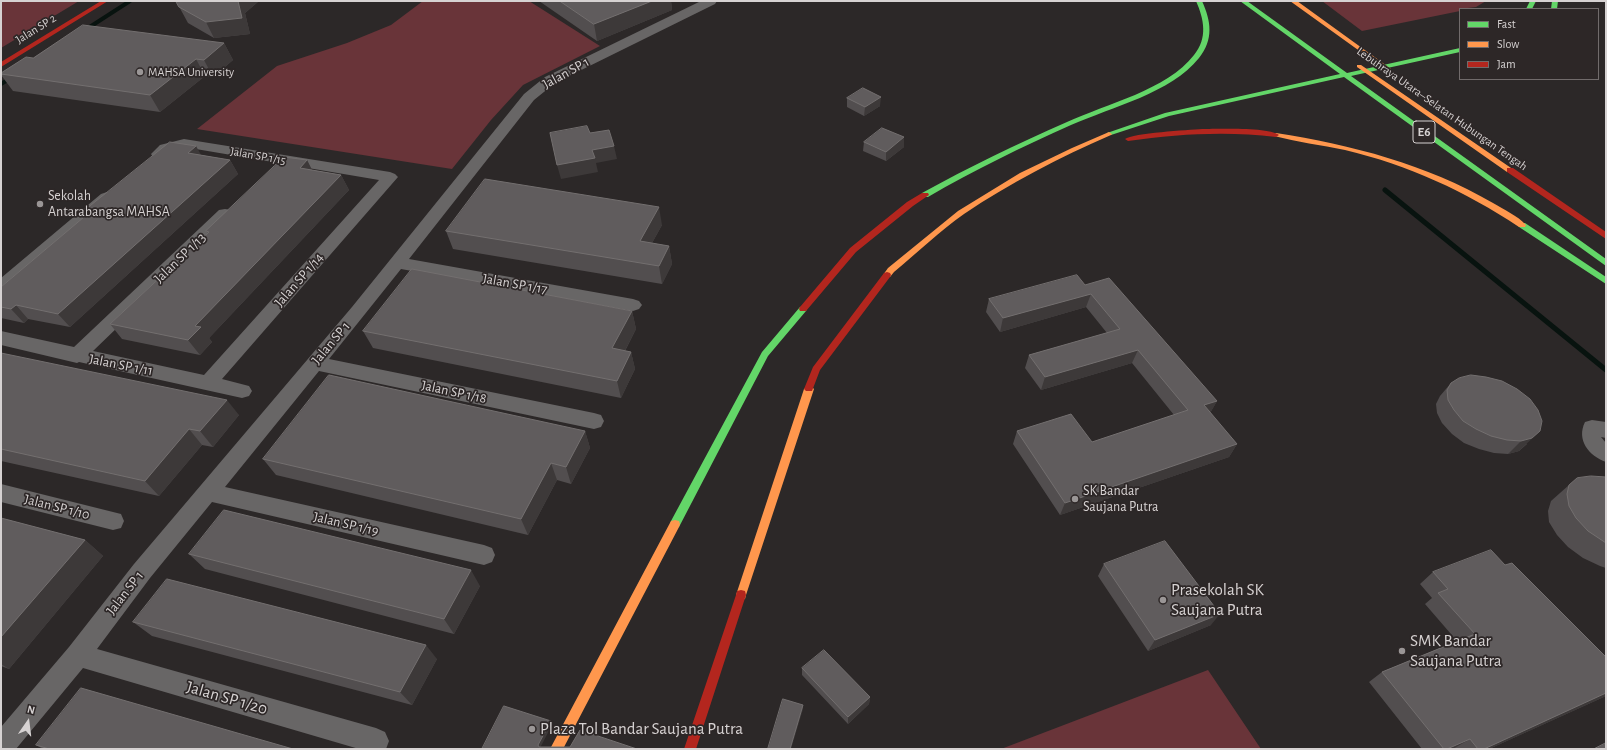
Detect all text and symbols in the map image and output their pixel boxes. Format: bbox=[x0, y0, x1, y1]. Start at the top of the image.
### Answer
legend bbox=[1459, 8, 1599, 80]
street label: Jalan SP 2 bbox=[13, 11, 59, 47]
text: Fast bbox=[1497, 18, 1516, 30]
text: Slow bbox=[1497, 38, 1519, 50]
street label: Lebuhraya Utara–Selatan Hubungan Tengah bbox=[1354, 44, 1530, 174]
street label: Jalan SP 1 bbox=[540, 53, 592, 93]
text: Jam bbox=[1497, 58, 1516, 70]
place label: MAHSA University bbox=[148, 65, 234, 79]
marker: MAHSA University bbox=[135, 67, 145, 77]
road number: E6 bbox=[1413, 121, 1435, 143]
street label: Jalan SP 1/15 bbox=[229, 144, 287, 168]
place label: Sekolah Antarabangsa MAHSA bbox=[48, 188, 170, 220]
marker: Sekolah Antarabangsa MAHSA bbox=[35, 199, 45, 209]
street label: Jalan SP 1/13 bbox=[151, 229, 209, 287]
street label: Jalan SP 1/14 bbox=[271, 249, 327, 311]
street label: Jalan SP 1/17 bbox=[481, 270, 549, 298]
street label: Jalan SP 1 bbox=[308, 318, 354, 368]
street label: Jalan SP 1/11 bbox=[88, 351, 154, 379]
street label: Jalan SP 1/18 bbox=[420, 377, 488, 407]
place label: SK Bandar Saujana Putra bbox=[1083, 483, 1159, 516]
street label: Jalan SP 1/10 bbox=[22, 491, 92, 523]
marker: SK Bandar Saujana Putra bbox=[1070, 494, 1080, 504]
street label: Jalan SP 1/19 bbox=[312, 508, 380, 540]
street label: Jalan SP 1 bbox=[103, 568, 147, 618]
place label: Prasekolah SK Saujana Putra bbox=[1171, 580, 1264, 620]
marker: Prasekolah SK Saujana Putra bbox=[1158, 595, 1168, 605]
place label: SMK Bandar Saujana Putra bbox=[1410, 631, 1502, 671]
marker: SMK Bandar Saujana Putra bbox=[1397, 646, 1407, 656]
street label: Jalan SP 1/20 bbox=[184, 677, 270, 719]
north arrow bbox=[8, 702, 48, 742]
text: N bbox=[26, 704, 36, 716]
place label: Plaza Tol Bandar Saujana Putra bbox=[540, 719, 743, 739]
marker: Plaza Tol Bandar Saujana Putra bbox=[527, 724, 537, 734]

